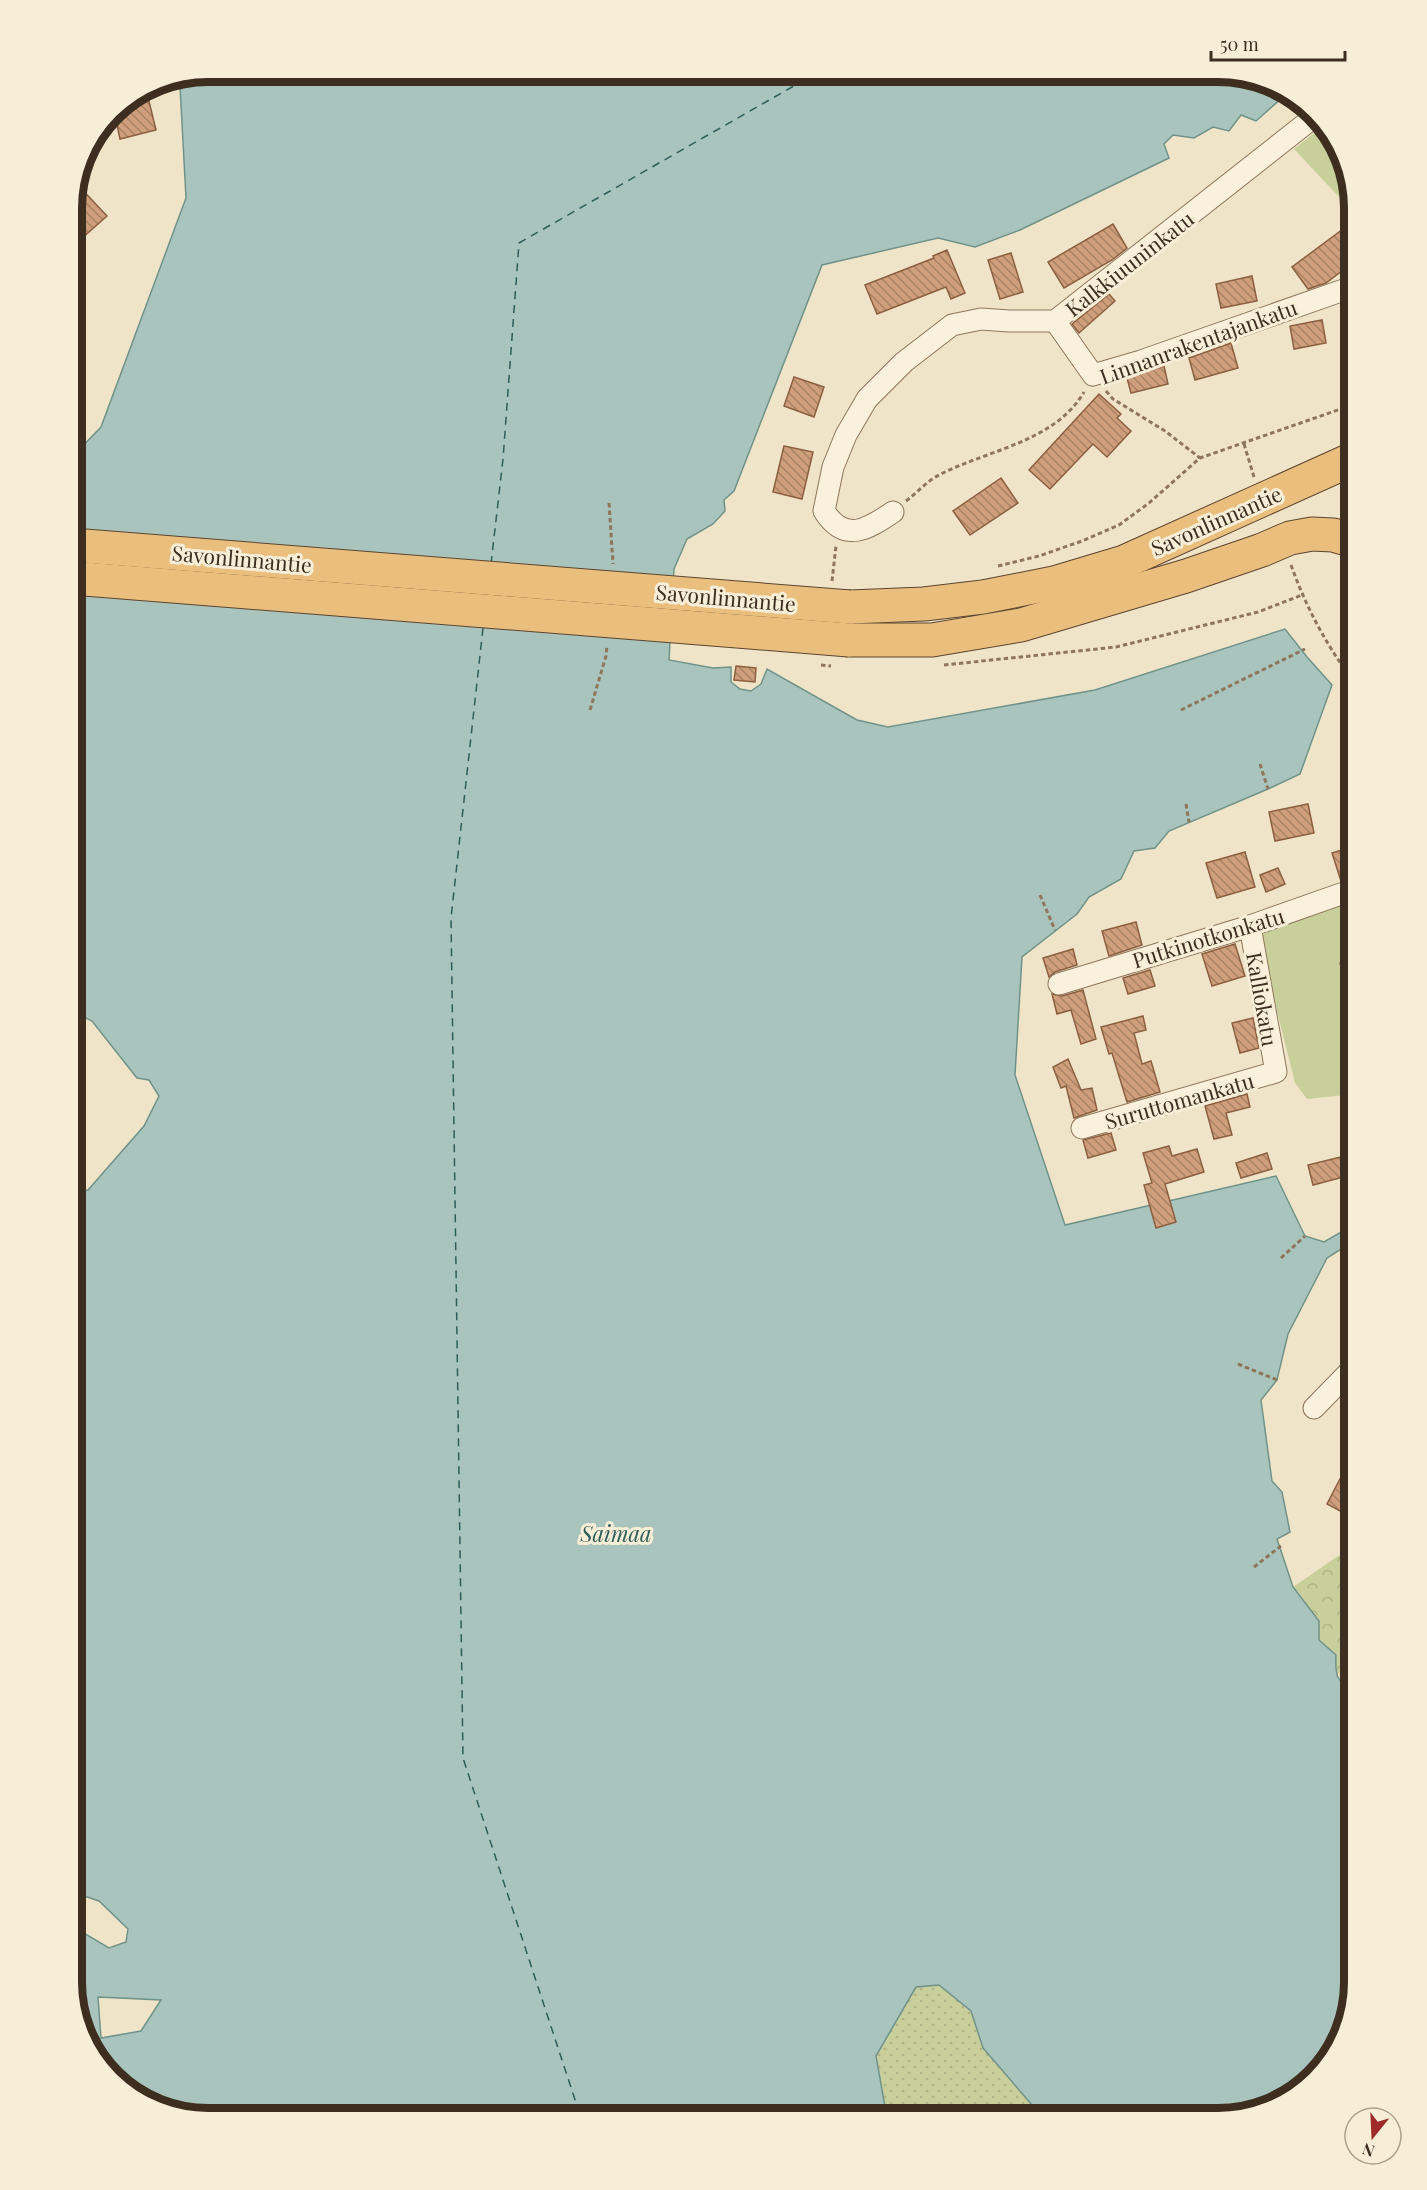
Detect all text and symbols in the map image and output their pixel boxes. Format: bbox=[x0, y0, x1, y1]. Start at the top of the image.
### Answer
scale bar bbox=[1211, 24, 1344, 62]
text: 50 m bbox=[1220, 32, 1259, 56]
street label: Kalkkiuuninkatu bbox=[1059, 204, 1199, 322]
street label: Linnanrakentajankatu bbox=[1095, 292, 1301, 390]
street label: Savonlinnantie bbox=[1146, 479, 1286, 561]
street label: Savonlinnantie bbox=[171, 538, 313, 578]
street label: Savonlinnantie bbox=[655, 577, 797, 617]
street label: Putkinotkonkatu bbox=[1129, 901, 1287, 973]
street label: Kalliokatu bbox=[1241, 950, 1285, 1048]
street label: Suruttomankatu bbox=[1101, 1065, 1257, 1135]
water label: Saimaa bbox=[579, 1518, 652, 1548]
north arrow bbox=[1343, 2106, 1403, 2166]
text: N bbox=[1359, 2139, 1377, 2163]

